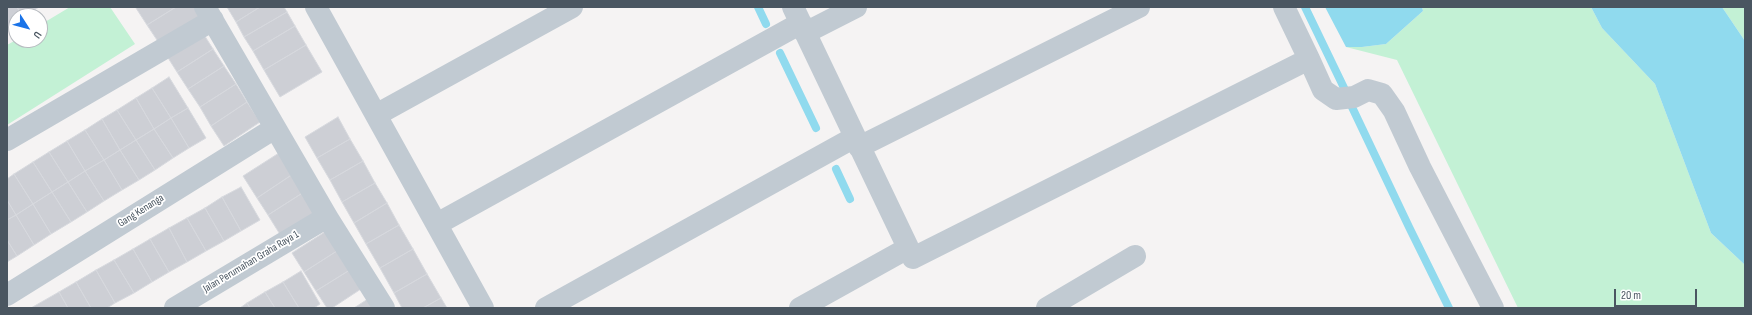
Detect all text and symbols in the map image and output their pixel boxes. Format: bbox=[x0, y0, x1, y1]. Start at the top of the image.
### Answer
north arrow bbox=[8, 8, 48, 48]
text: U bbox=[30, 29, 44, 41]
street label: Gang Kenanga bbox=[116, 192, 166, 230]
street label: Jalan Perumahan Graha Raya 1 bbox=[201, 228, 301, 296]
scale bar bbox=[1616, 281, 1699, 307]
text: 20 m bbox=[1621, 288, 1641, 303]

